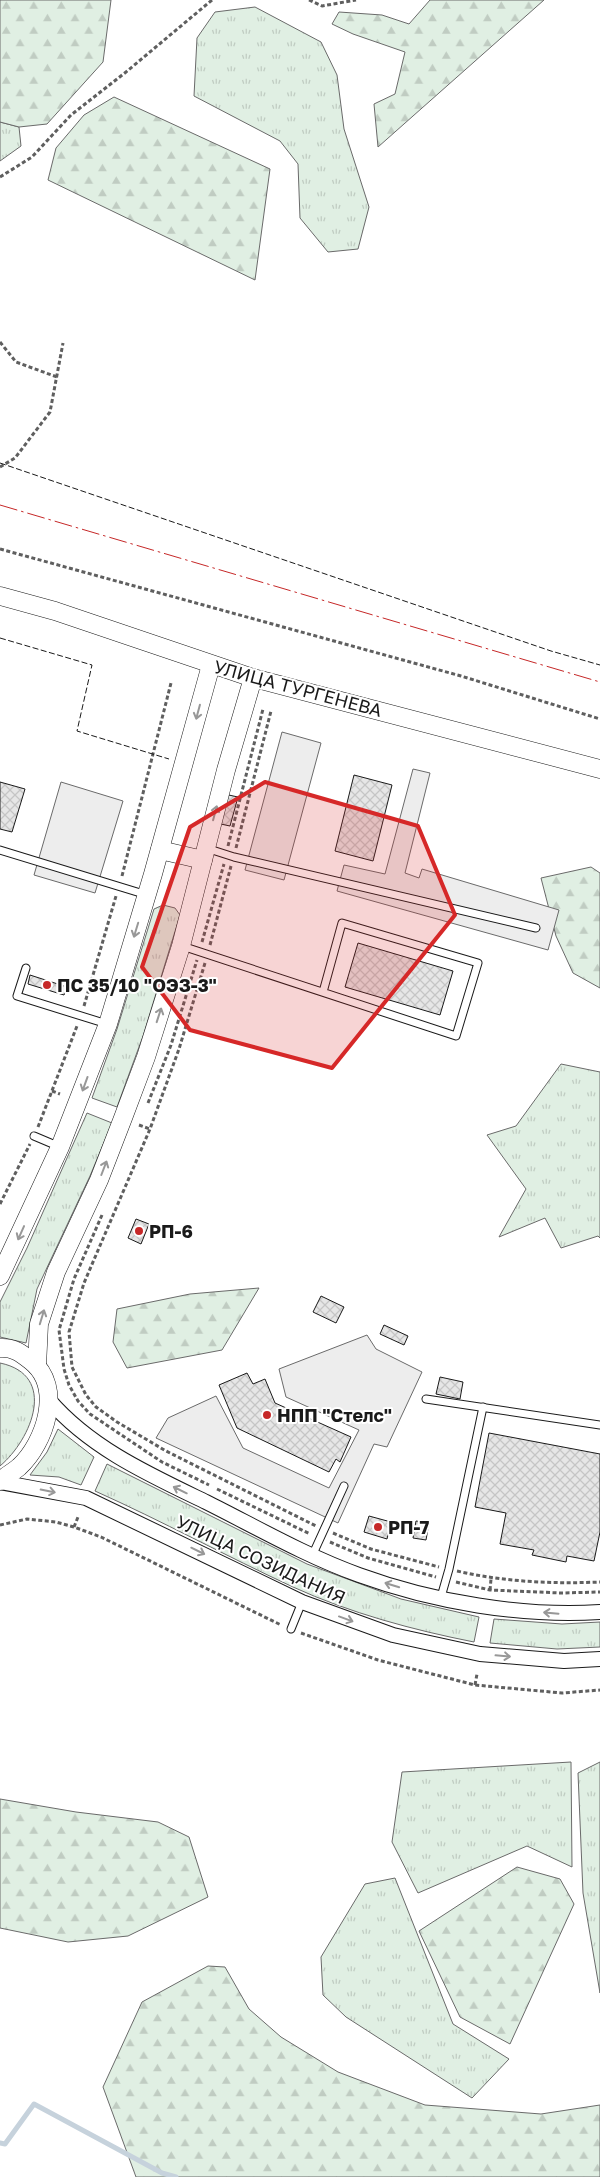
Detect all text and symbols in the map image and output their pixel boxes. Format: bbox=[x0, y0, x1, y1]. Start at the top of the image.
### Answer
street label: УЛИЦА ТУРГЕНЕВА bbox=[211, 655, 385, 721]
one-way arrow bbox=[193, 703, 202, 719]
one-way arrow bbox=[210, 805, 220, 821]
one-way arrow bbox=[131, 922, 141, 938]
place label: ПС 35/10 "ОЭЗ-3" bbox=[57, 974, 217, 996]
marker: ПС 35/10 "ОЭЗ-3" bbox=[41, 979, 53, 991]
one-way arrow bbox=[155, 1007, 165, 1023]
one-way arrow bbox=[80, 1076, 89, 1091]
one-way arrow bbox=[100, 1160, 109, 1176]
place label: РП-6 bbox=[149, 1220, 193, 1242]
one-way arrow bbox=[15, 1225, 25, 1240]
marker: РП-6 bbox=[133, 1225, 145, 1237]
one-way arrow bbox=[37, 1310, 47, 1326]
place label: НПП "Стелс" bbox=[277, 1404, 392, 1426]
marker: НПП "Стелс" bbox=[261, 1409, 273, 1421]
one-way arrow bbox=[173, 1485, 188, 1494]
one-way arrow bbox=[39, 1487, 55, 1496]
street label: УЛИЦА СОЗИДАНИЯ bbox=[173, 1510, 349, 1608]
place label: РП-7 bbox=[388, 1516, 429, 1538]
marker: РП-7 bbox=[372, 1521, 384, 1533]
one-way arrow bbox=[190, 1547, 205, 1556]
one-way arrow bbox=[384, 1580, 400, 1590]
one-way arrow bbox=[544, 1608, 560, 1618]
one-way arrow bbox=[337, 1615, 353, 1624]
one-way arrow bbox=[495, 1652, 511, 1661]

